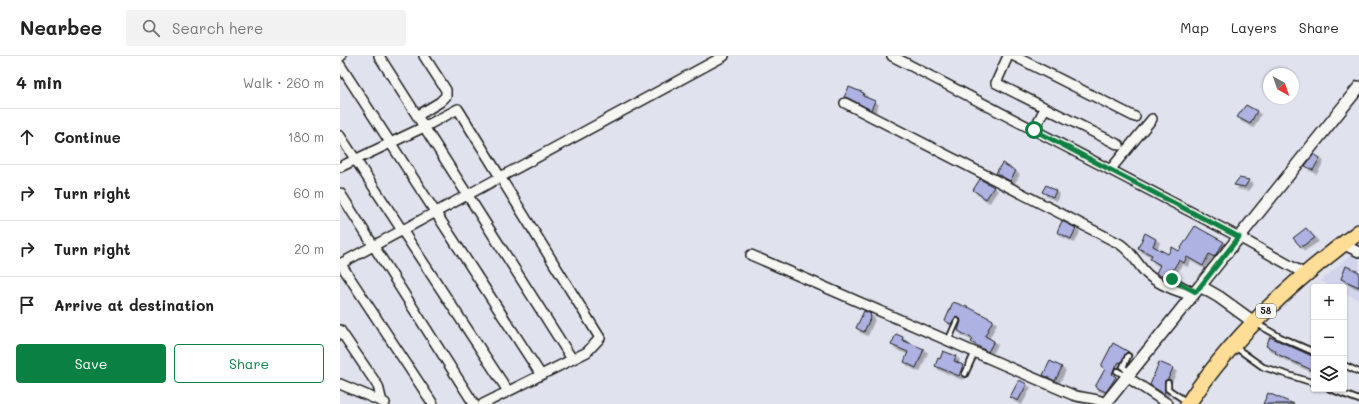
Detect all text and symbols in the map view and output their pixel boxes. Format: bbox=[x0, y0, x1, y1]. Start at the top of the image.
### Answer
search box bbox=[126, 10, 406, 46]
text: Nearbee bbox=[20, 15, 102, 40]
icon: search bbox=[140, 17, 162, 39]
text: Search here bbox=[172, 18, 263, 38]
text: Map bbox=[1180, 18, 1209, 37]
text: Layers bbox=[1231, 18, 1277, 37]
text: Share bbox=[1299, 18, 1339, 37]
north arrow bbox=[1263, 68, 1299, 104]
text: 4 min bbox=[16, 71, 62, 93]
text: Walk · 260 m bbox=[243, 74, 324, 91]
route start bbox=[1025, 121, 1043, 139]
icon: ahead bbox=[16, 126, 38, 148]
text: Continue bbox=[54, 127, 121, 147]
text: 180 m bbox=[288, 128, 324, 145]
icon: right bbox=[16, 182, 38, 204]
text: Turn right bbox=[54, 183, 131, 203]
text: 60 m bbox=[294, 184, 324, 201]
icon: right bbox=[16, 238, 38, 260]
text: Turn right bbox=[54, 239, 131, 259]
text: 20 m bbox=[294, 240, 324, 257]
route end bbox=[1163, 270, 1181, 288]
map controls bbox=[1311, 284, 1347, 392]
button: + bbox=[1311, 284, 1347, 320]
icon: arrive bbox=[16, 294, 38, 316]
text: Arrive at destination bbox=[54, 295, 214, 315]
road number: 58 bbox=[1256, 304, 1276, 318]
button: − bbox=[1311, 320, 1347, 356]
button: Save bbox=[16, 344, 166, 383]
button: Share bbox=[174, 344, 324, 383]
button: layers bbox=[1311, 356, 1347, 392]

